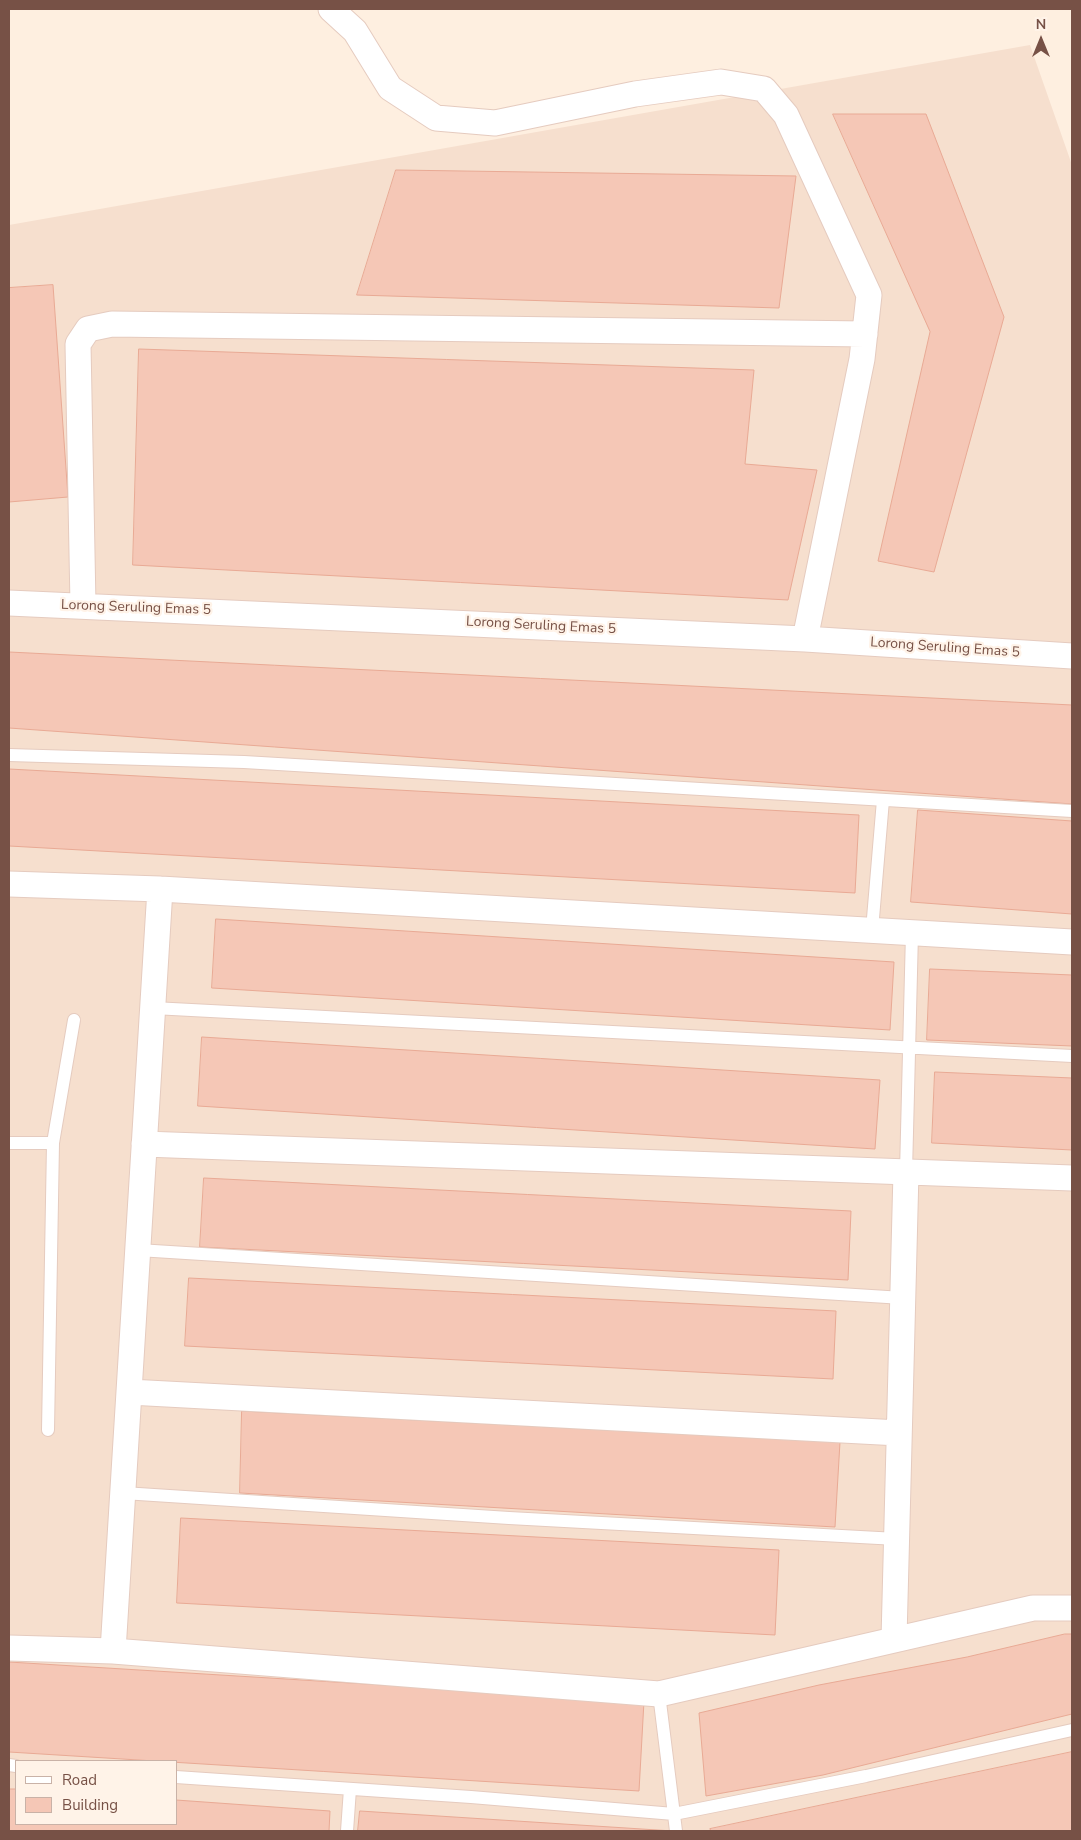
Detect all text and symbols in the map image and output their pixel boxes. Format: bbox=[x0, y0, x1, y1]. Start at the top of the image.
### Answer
north arrow bbox=[1016, 15, 1066, 65]
text: N bbox=[1036, 15, 1046, 34]
street label: Lorong Seruling Emas 5 bbox=[61, 597, 211, 619]
street label: Lorong Seruling Emas 5 bbox=[466, 614, 616, 638]
street label: Lorong Seruling Emas 5 bbox=[870, 634, 1020, 662]
legend bbox=[15, 1760, 178, 1825]
text: Road bbox=[62, 1770, 97, 1790]
text: Building bbox=[62, 1795, 118, 1815]

